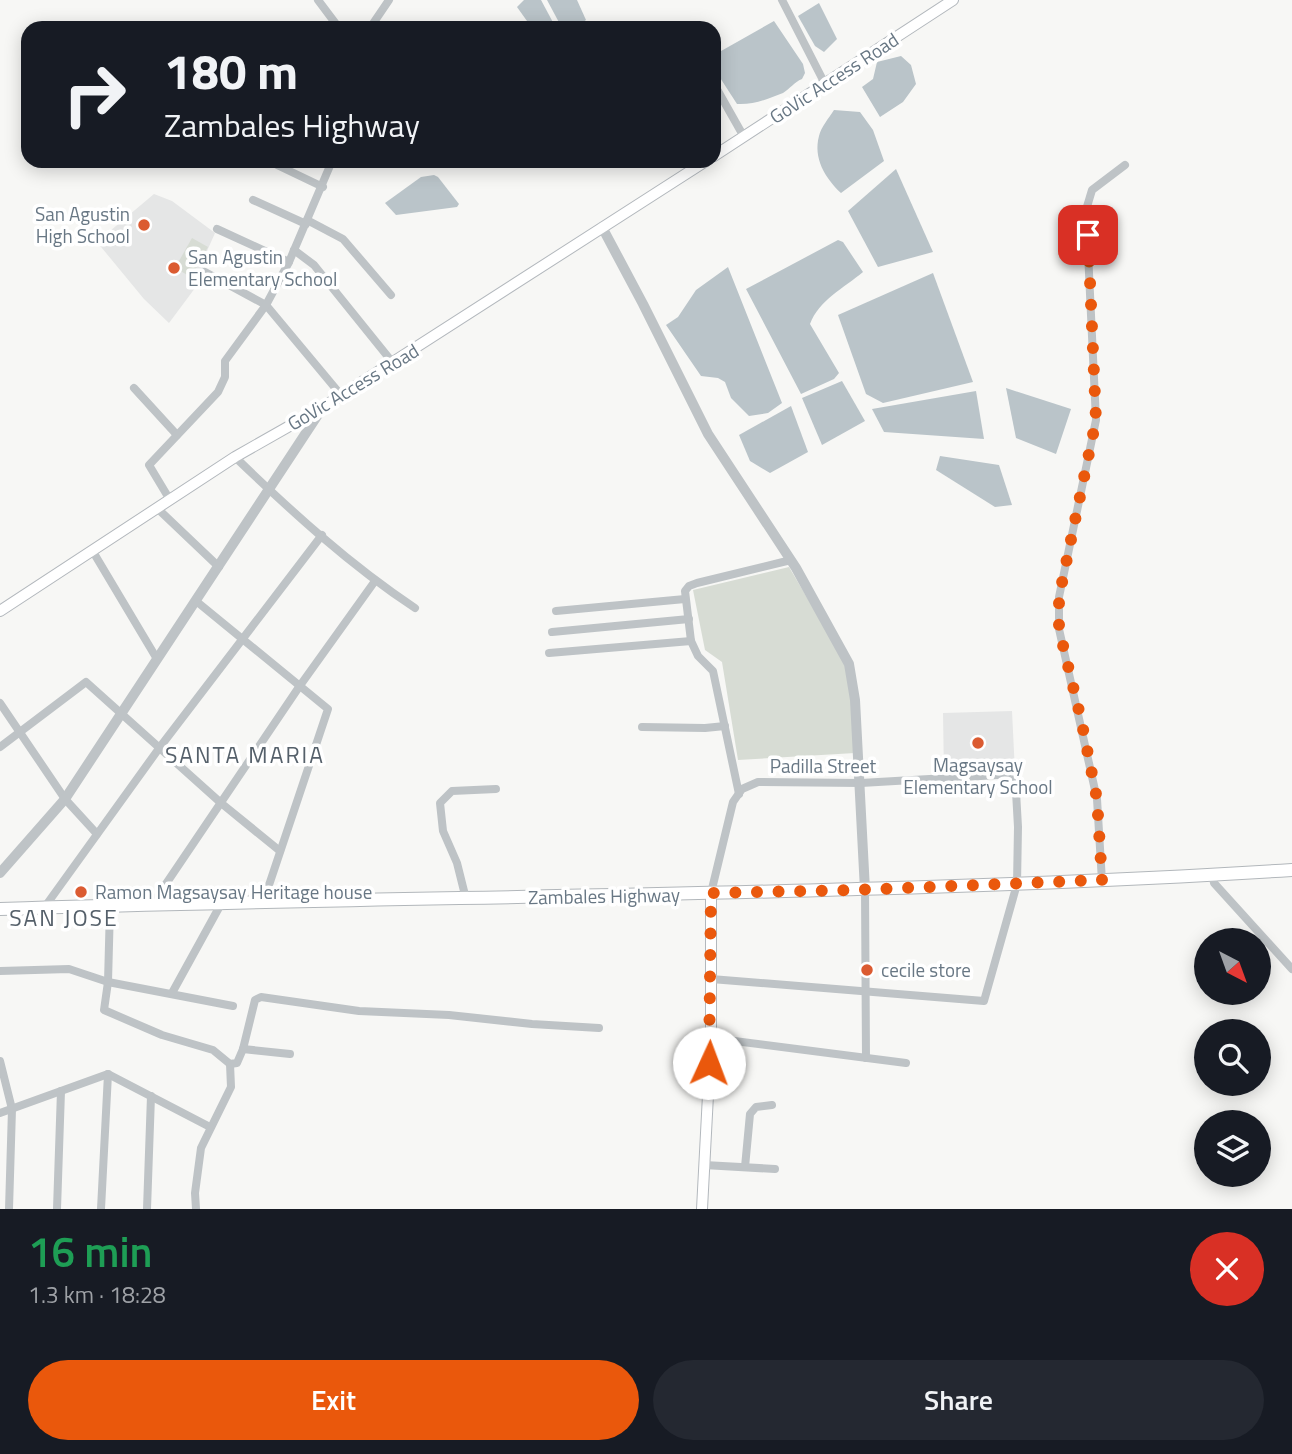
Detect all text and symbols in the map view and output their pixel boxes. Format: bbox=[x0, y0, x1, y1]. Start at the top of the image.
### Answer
street label: GoVic Access Road bbox=[763, 25, 904, 130]
text: 180 m bbox=[164, 33, 298, 108]
icon: right bbox=[49, 49, 140, 140]
text: Zambales Highway bbox=[164, 101, 420, 149]
place label: San Agustin High School bbox=[35, 199, 130, 250]
pin bbox=[1058, 205, 1118, 265]
icon: arrive bbox=[1069, 216, 1107, 254]
marker: San Agustin High School bbox=[136, 217, 152, 233]
place label: San Agustin Elementary School bbox=[188, 242, 337, 293]
marker: San Agustin Elementary School bbox=[166, 260, 182, 276]
street label: GoVic Access Road bbox=[281, 336, 424, 437]
marker: Magsaysay Elementary School bbox=[970, 735, 986, 751]
district label: SANTA MARIA bbox=[165, 737, 325, 772]
place label: Magsaysay Elementary School bbox=[903, 750, 1053, 801]
street label: Padilla Street bbox=[770, 751, 877, 780]
place label: Ramon Magsaysay Heritage house bbox=[95, 877, 372, 906]
street label: Zambales Highway bbox=[528, 880, 680, 911]
marker: Ramon Magsaysay Heritage house bbox=[73, 884, 89, 900]
district label: SAN JOSE bbox=[9, 900, 119, 935]
north arrow bbox=[1194, 928, 1270, 1004]
map controls bbox=[1194, 928, 1271, 1187]
place label: cecile store bbox=[881, 955, 971, 984]
marker: cecile store bbox=[859, 962, 875, 978]
button: search bbox=[1194, 1019, 1271, 1096]
position arrow bbox=[672, 1026, 746, 1100]
button: layers bbox=[1194, 1110, 1271, 1187]
text: 16 min bbox=[28, 1219, 153, 1283]
button: close bbox=[1190, 1232, 1264, 1306]
text: 1.3 km · 18:28 bbox=[28, 1277, 166, 1312]
button: Exit bbox=[28, 1360, 639, 1440]
button: Share bbox=[653, 1360, 1264, 1440]

